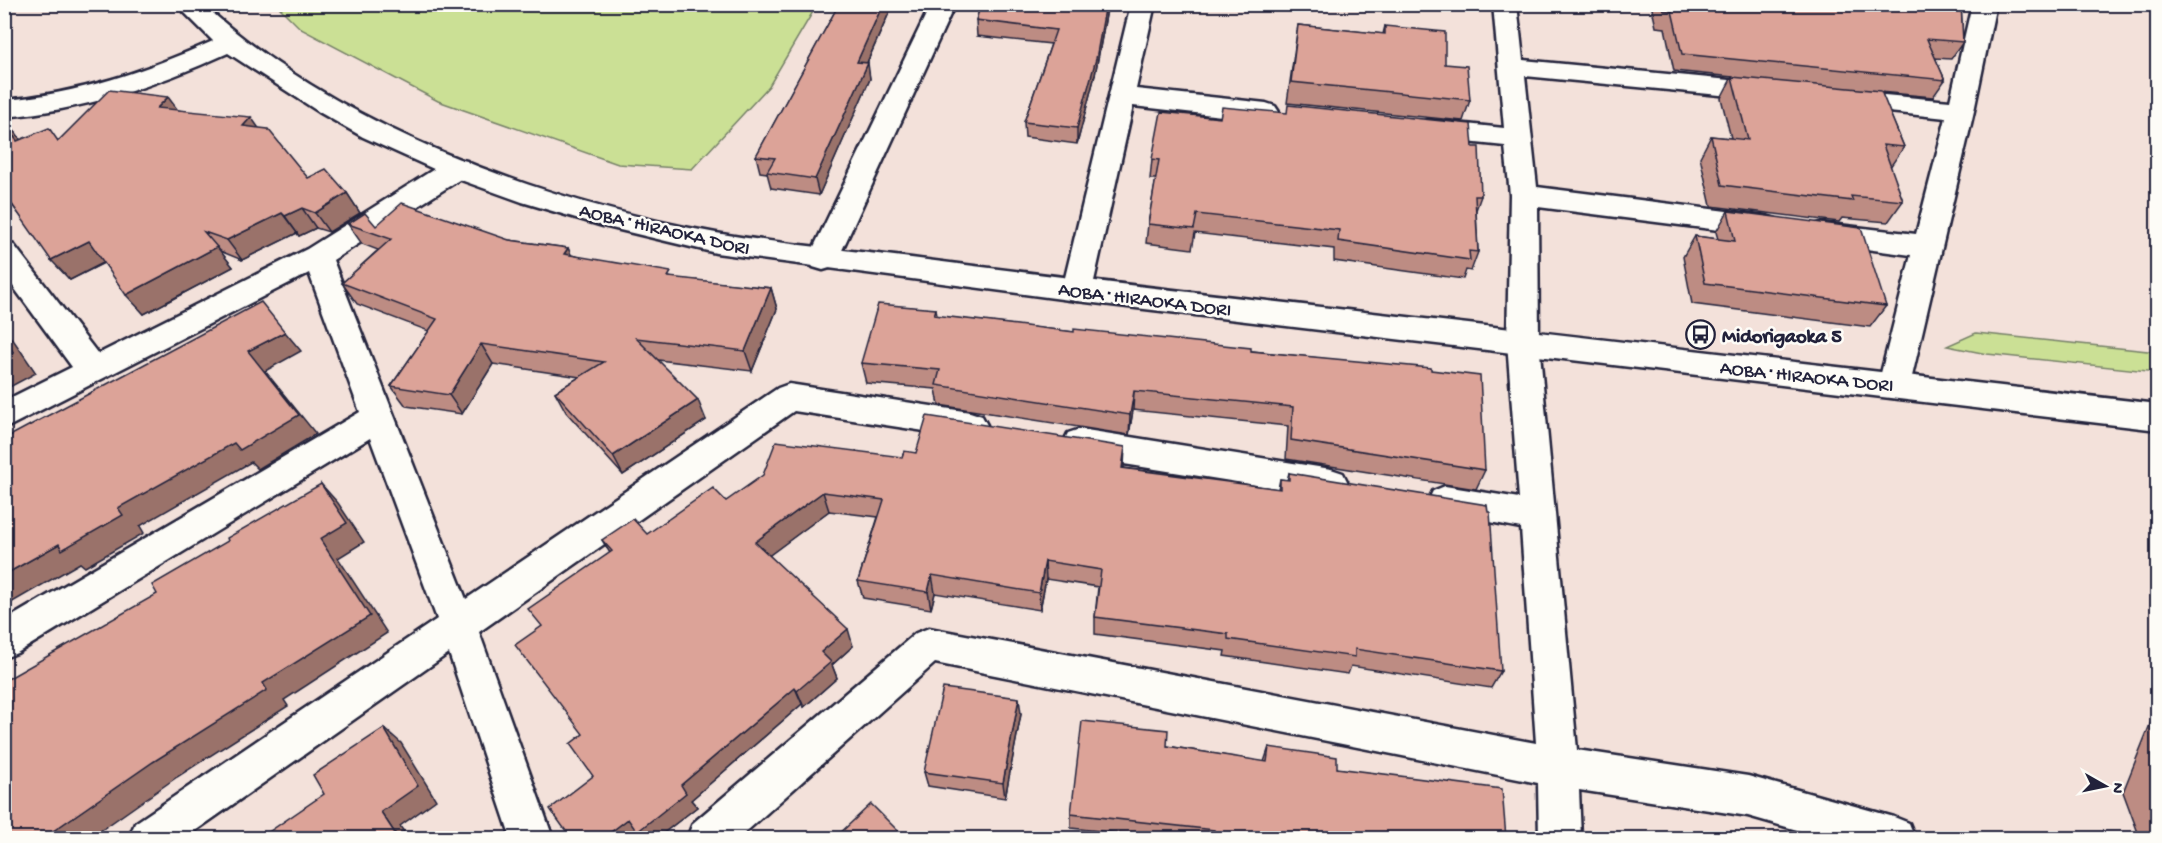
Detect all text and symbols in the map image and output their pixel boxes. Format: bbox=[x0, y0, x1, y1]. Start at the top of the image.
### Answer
street label: AOBA･HIRAOKA DORI bbox=[577, 201, 752, 262]
street label: AOBA･HIRAOKA DORI bbox=[1057, 279, 1232, 324]
bus stop icon: Midorigaoka 5 bbox=[1685, 319, 1717, 351]
place label: Midorigaoka 5 bbox=[1722, 327, 1842, 350]
street label: AOBA･HIRAOKA DORI bbox=[1719, 358, 1895, 399]
north arrow bbox=[2075, 756, 2135, 816]
text: N bbox=[2106, 781, 2127, 795]

